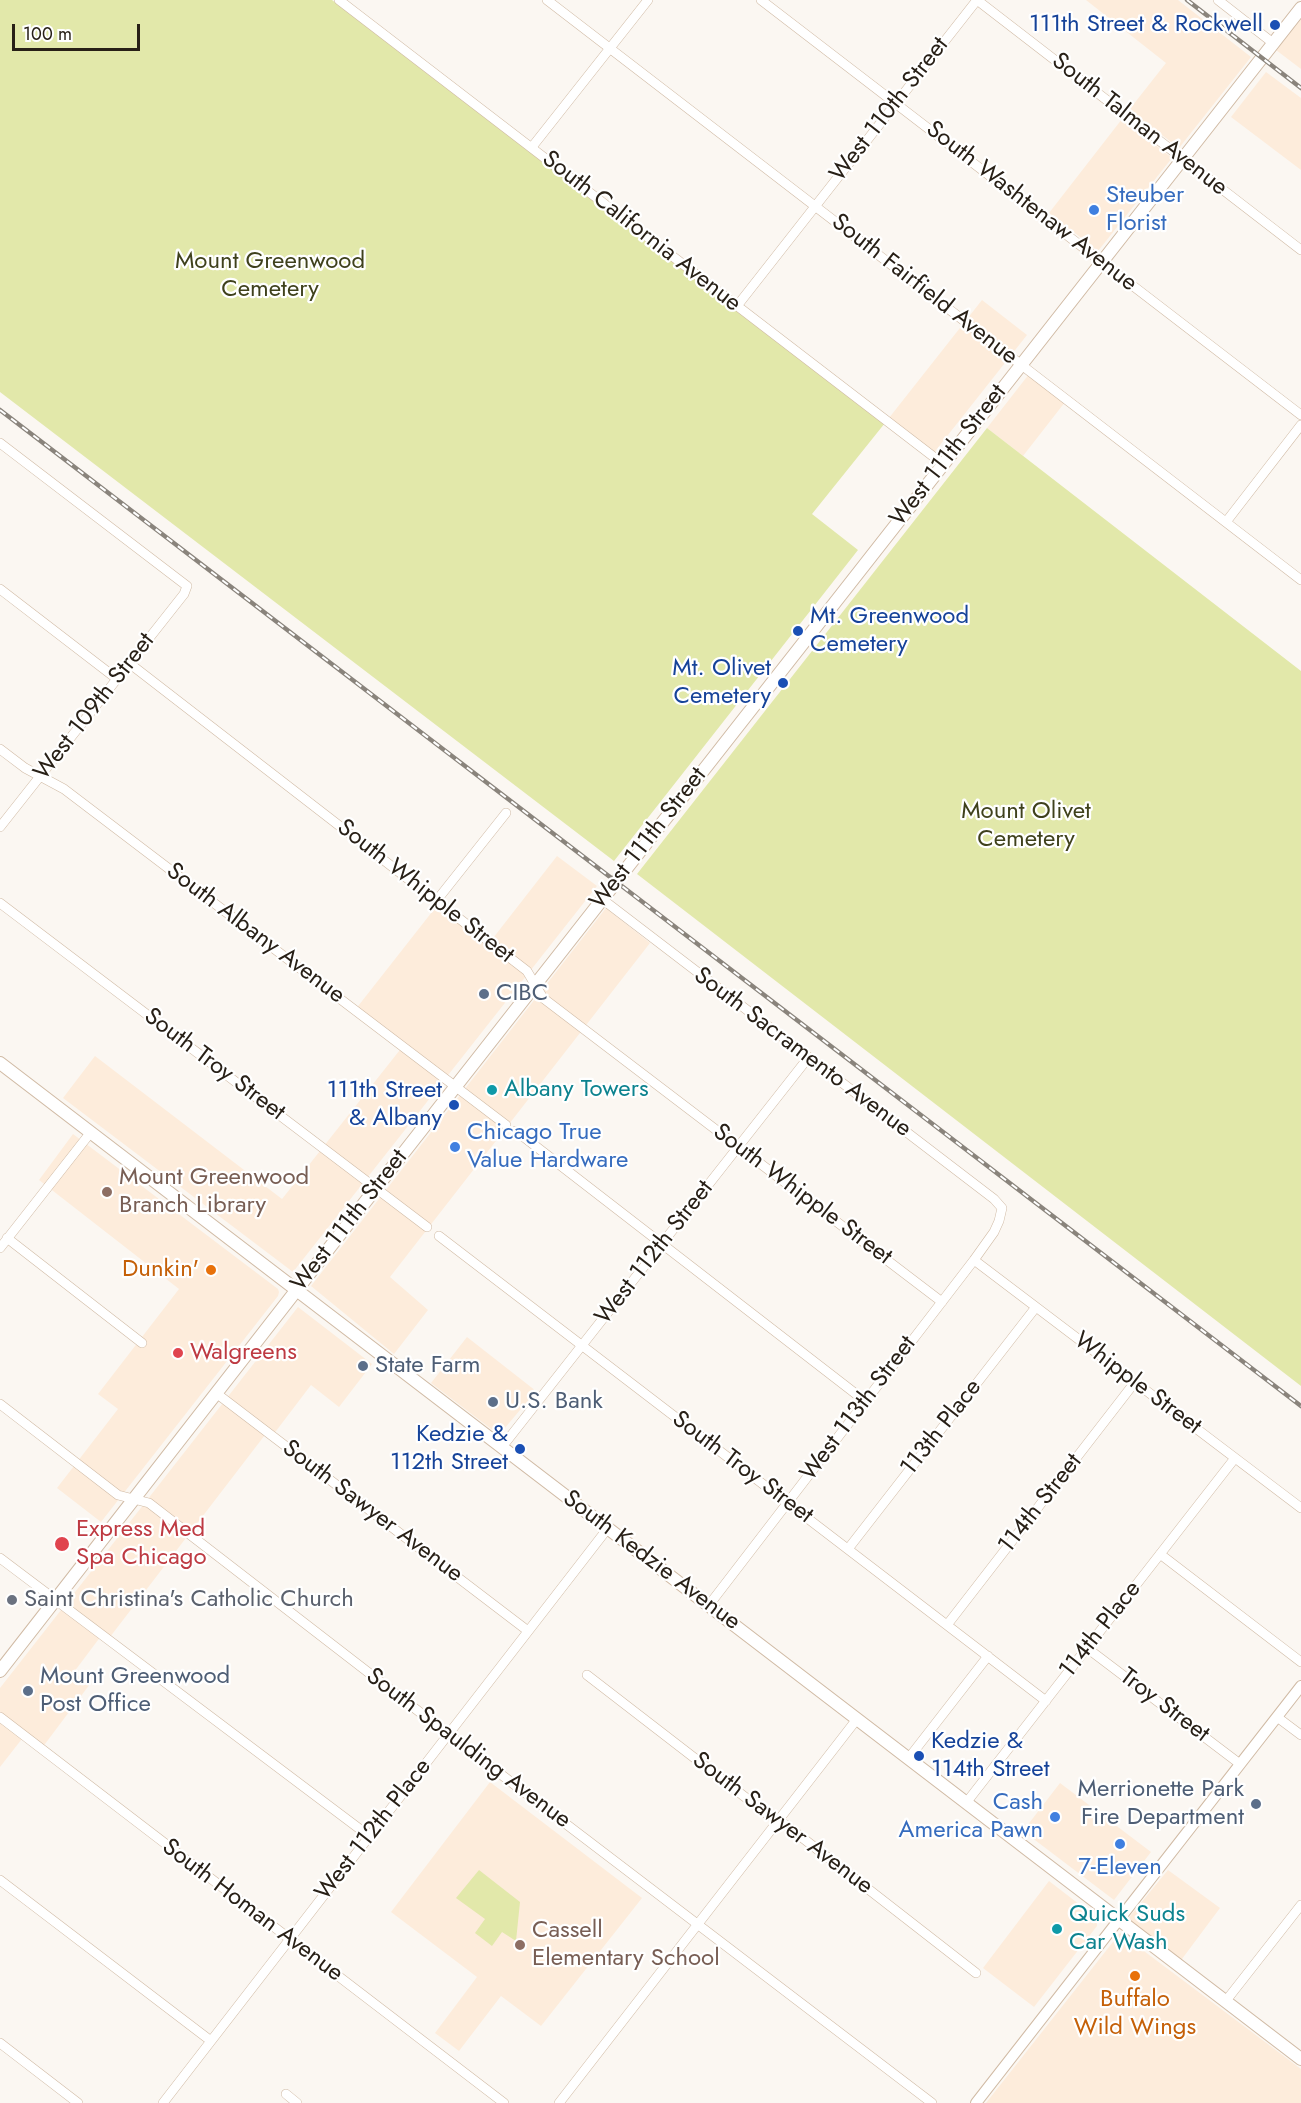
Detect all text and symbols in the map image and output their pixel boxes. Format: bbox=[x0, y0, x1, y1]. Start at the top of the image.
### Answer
place label: 111th Street & Rockwell bbox=[1029, 11, 1263, 39]
scale bar bbox=[15, 12, 142, 50]
marker: 111th Street & Rockwell bbox=[1268, 18, 1282, 32]
text: 100 m bbox=[23, 21, 72, 47]
street label: West 110th Street bbox=[825, 32, 955, 188]
street label: South Talman Avenue bbox=[1045, 47, 1233, 203]
street label: South Washtenaw Avenue bbox=[920, 116, 1142, 298]
street label: South California Avenue bbox=[536, 145, 746, 319]
place label: Steuber Florist bbox=[1106, 182, 1184, 238]
marker: Steuber Florist bbox=[1087, 203, 1101, 217]
street label: South Fairfield Avenue bbox=[825, 208, 1023, 372]
park label: Mount Greenwood Cemetery bbox=[175, 248, 365, 304]
street label: West 111th Street bbox=[885, 379, 1013, 533]
place label: Mt. Greenwood Cemetery bbox=[810, 603, 969, 659]
marker: Mt. Greenwood Cemetery bbox=[791, 624, 805, 638]
street label: West 109th Street bbox=[29, 628, 161, 786]
place label: Mt. Olivet Cemetery bbox=[672, 655, 771, 711]
marker: Mt. Olivet Cemetery bbox=[776, 676, 790, 690]
street label: West 111th Street bbox=[585, 762, 713, 916]
park label: Mount Olivet Cemetery bbox=[961, 798, 1091, 854]
street label: South Whipple Street bbox=[331, 814, 519, 970]
street label: South Albany Avenue bbox=[160, 858, 350, 1010]
street label: South Sacramento Avenue bbox=[688, 962, 916, 1144]
place label: CIBC bbox=[496, 980, 548, 1008]
marker: CIBC bbox=[477, 987, 491, 1001]
street label: South Troy Street bbox=[138, 1003, 290, 1127]
place label: Albany Towers bbox=[504, 1076, 649, 1104]
place label: 111th Street & Albany bbox=[327, 1077, 442, 1133]
marker: Albany Towers bbox=[485, 1083, 499, 1097]
marker: 111th Street & Albany bbox=[447, 1098, 461, 1112]
street label: South Whipple Street bbox=[707, 1118, 897, 1272]
place label: Chicago True Value Hardware bbox=[467, 1119, 628, 1175]
marker: Chicago True Value Hardware bbox=[448, 1140, 462, 1154]
street label: West 111th Street bbox=[286, 1144, 414, 1298]
place label: Mount Greenwood Branch Library bbox=[119, 1164, 309, 1220]
street label: West 112th Street bbox=[590, 1175, 720, 1331]
marker: Mount Greenwood Branch Library bbox=[100, 1185, 114, 1199]
place label: Dunkin' bbox=[122, 1256, 199, 1284]
marker: Dunkin' bbox=[204, 1263, 218, 1277]
street label: Whipple Street bbox=[1068, 1327, 1206, 1441]
street label: West 113th Street bbox=[795, 1331, 923, 1487]
place label: Walgreens bbox=[190, 1339, 297, 1367]
marker: Walgreens bbox=[171, 1346, 185, 1360]
place label: State Farm bbox=[375, 1352, 481, 1380]
marker: State Farm bbox=[356, 1359, 370, 1373]
street label: 113th Place bbox=[895, 1374, 989, 1482]
place label: U.S. Bank bbox=[505, 1388, 603, 1416]
marker: U.S. Bank bbox=[486, 1395, 500, 1409]
street label: South Troy Street bbox=[666, 1406, 818, 1530]
place label: Kedzie & 112th Street bbox=[390, 1421, 508, 1477]
street label: South Sawyer Avenue bbox=[276, 1435, 468, 1589]
marker: Kedzie & 112th Street bbox=[513, 1442, 527, 1456]
street label: 114th Street bbox=[993, 1448, 1089, 1560]
street label: South Kedzie Avenue bbox=[557, 1485, 745, 1637]
place label: Express Med Spa Chicago bbox=[76, 1516, 207, 1572]
marker: Express Med Spa Chicago bbox=[53, 1535, 71, 1553]
street label: 114th Place bbox=[1054, 1576, 1148, 1684]
place label: Saint Christina's Catholic Church bbox=[24, 1586, 354, 1614]
marker: Saint Christina's Catholic Church bbox=[5, 1593, 19, 1607]
place label: Mount Greenwood Post Office bbox=[40, 1663, 230, 1719]
street label: South Spaulding Avenue bbox=[360, 1663, 576, 1835]
street label: Troy Street bbox=[1113, 1663, 1215, 1749]
marker: Mount Greenwood Post Office bbox=[21, 1684, 35, 1698]
place label: Kedzie & 114th Street bbox=[931, 1728, 1049, 1784]
street label: South Sawyer Avenue bbox=[686, 1747, 878, 1901]
marker: Kedzie & 114th Street bbox=[912, 1749, 926, 1763]
street label: West 112th Place bbox=[310, 1753, 438, 1907]
place label: Merrionette Park Fire Department bbox=[1078, 1776, 1244, 1832]
place label: Cash America Pawn bbox=[899, 1789, 1043, 1845]
marker: Merrionette Park Fire Department bbox=[1249, 1797, 1263, 1811]
marker: Cash America Pawn bbox=[1048, 1810, 1062, 1824]
street label: South Homan Avenue bbox=[156, 1833, 348, 1989]
marker: 7-Eleven bbox=[1113, 1837, 1127, 1851]
place label: 7-Eleven bbox=[1078, 1854, 1162, 1882]
place label: Quick Suds Car Wash bbox=[1069, 1901, 1185, 1957]
place label: Cassell Elementary School bbox=[532, 1917, 720, 1973]
marker: Quick Suds Car Wash bbox=[1050, 1922, 1064, 1936]
marker: Cassell Elementary School bbox=[513, 1938, 527, 1952]
marker: Buffalo Wild Wings bbox=[1128, 1969, 1142, 1983]
place label: Buffalo Wild Wings bbox=[1074, 1986, 1196, 2042]

